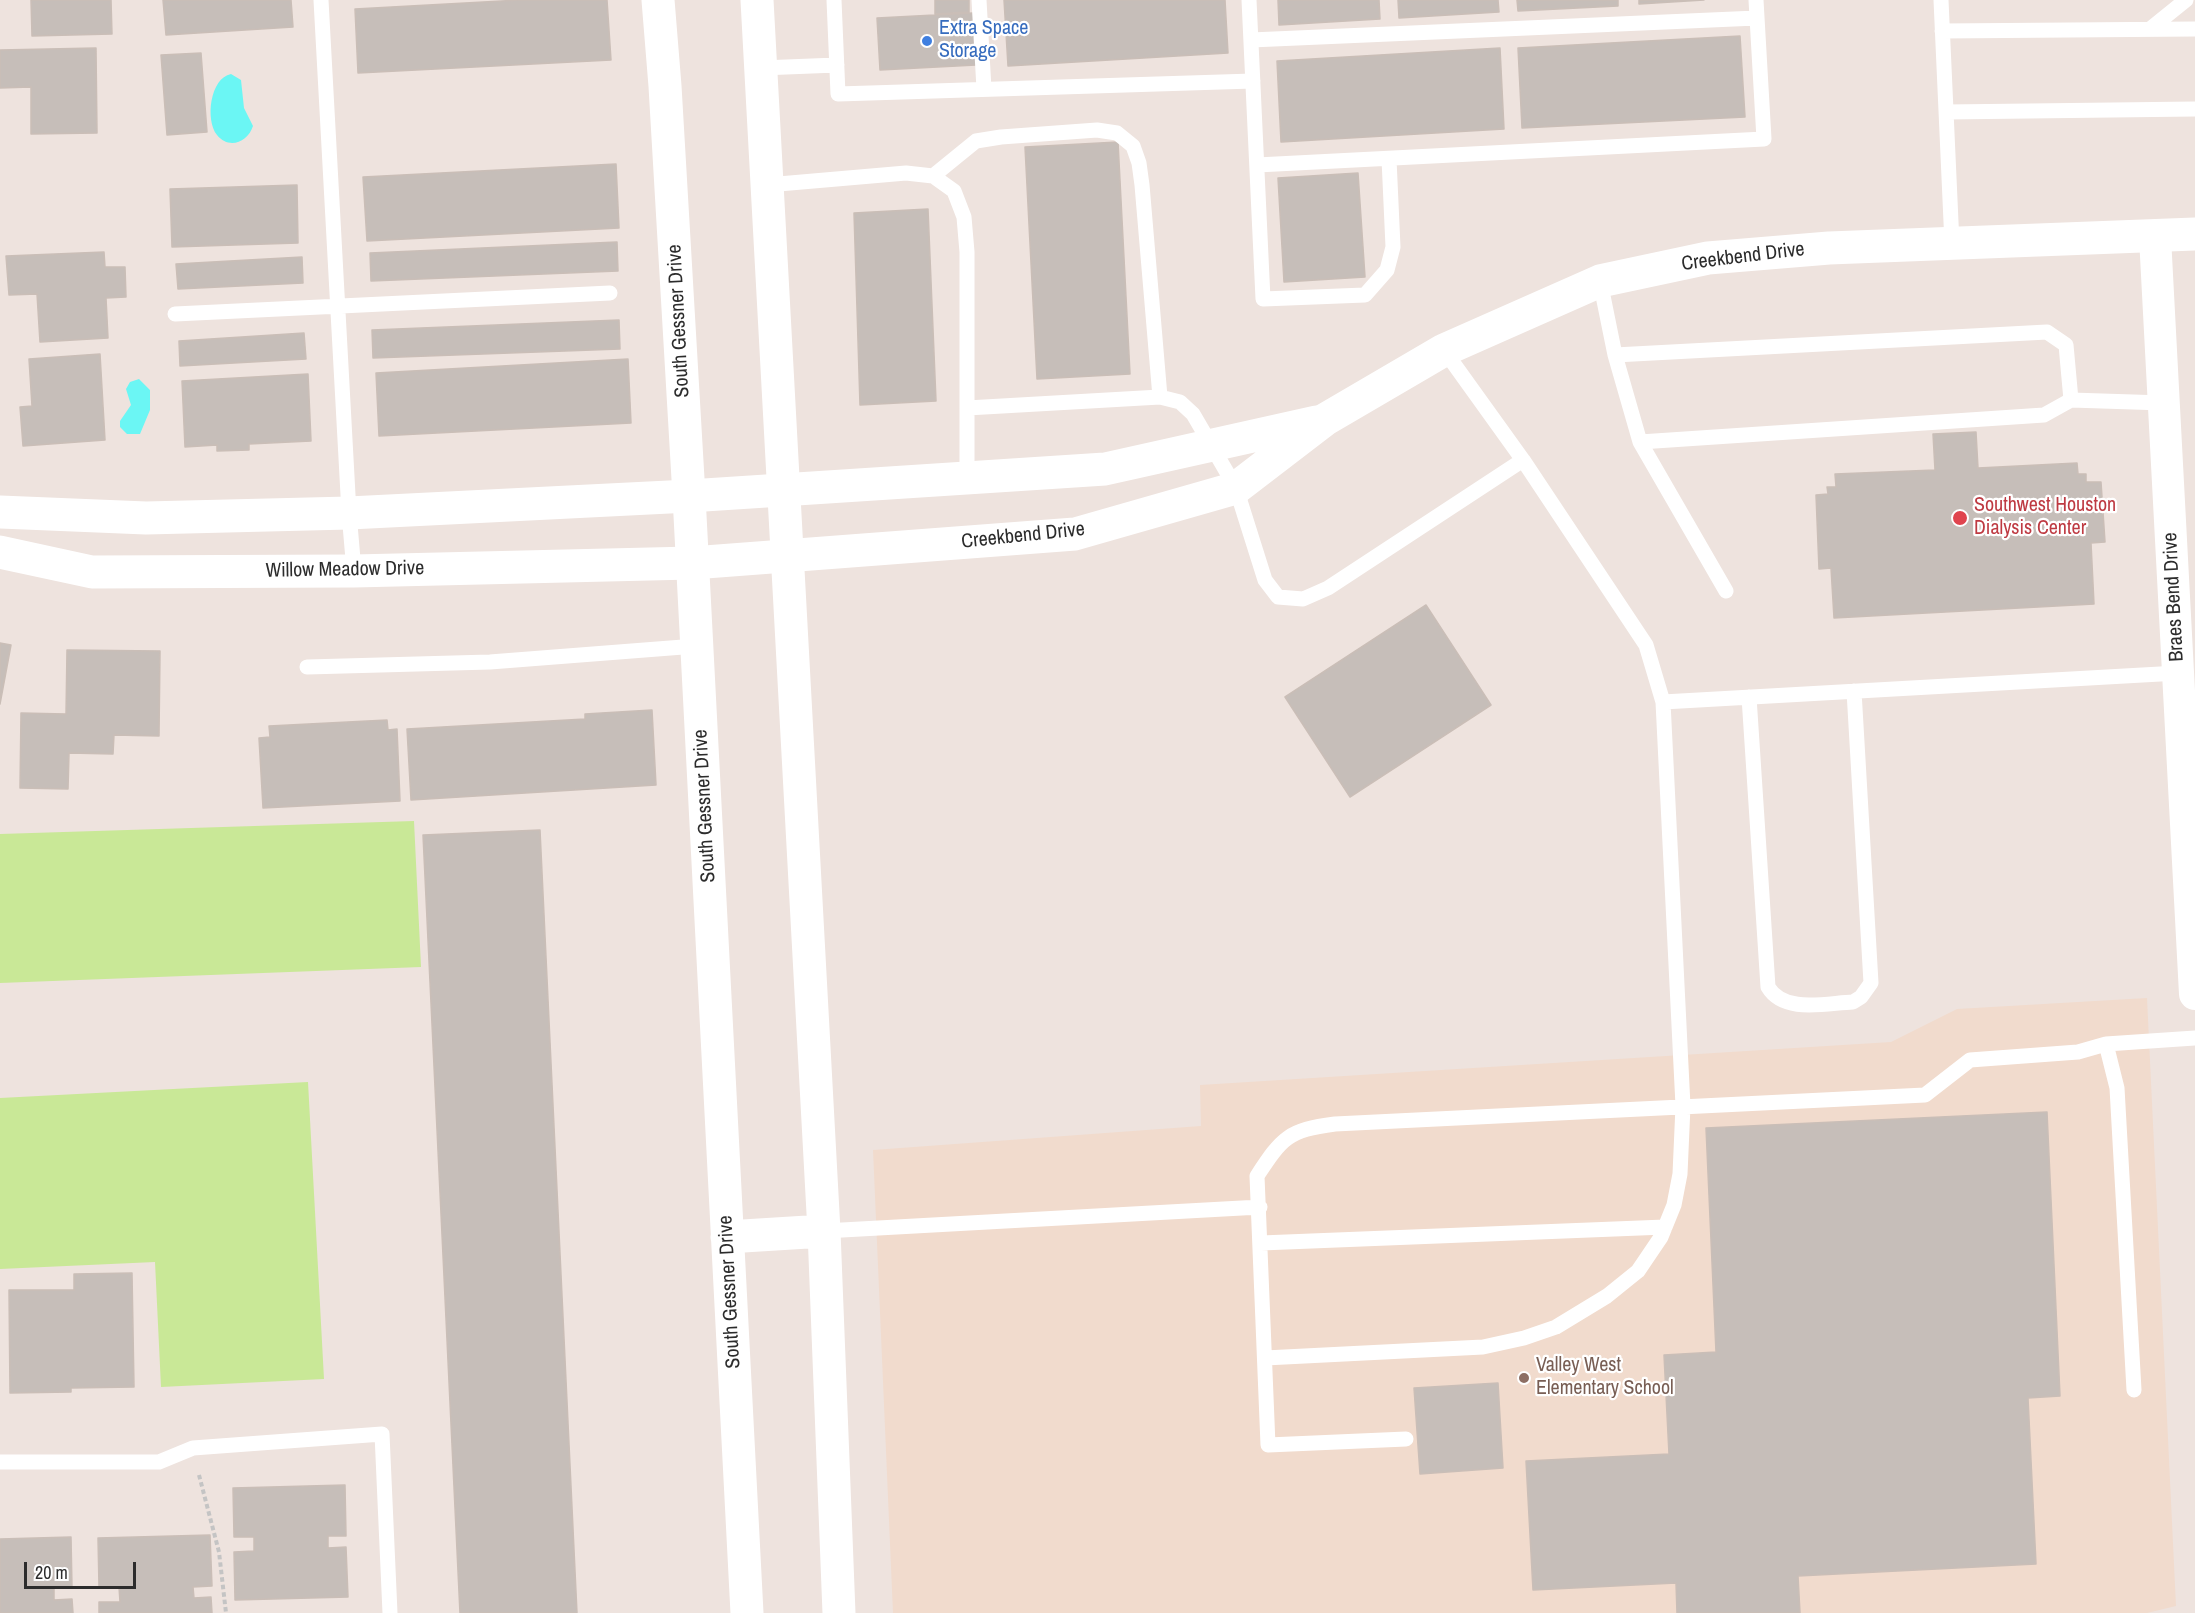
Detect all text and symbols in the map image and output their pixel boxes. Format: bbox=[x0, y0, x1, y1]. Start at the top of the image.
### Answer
place label: Extra Space Storage bbox=[939, 17, 1028, 64]
marker: Extra Space Storage bbox=[920, 34, 934, 48]
street label: Creekbend Drive bbox=[1680, 238, 1806, 276]
street label: South Gessner Drive bbox=[663, 244, 695, 398]
place label: Southwest Houston Dialysis Center bbox=[1974, 494, 2116, 541]
marker: Southwest Houston Dialysis Center bbox=[1951, 509, 1969, 527]
street label: Creekbend Drive bbox=[960, 518, 1086, 554]
street label: Braes Bend Drive bbox=[2159, 532, 2189, 662]
street label: Willow Meadow Drive bbox=[266, 557, 424, 583]
street label: South Gessner Drive bbox=[689, 729, 721, 883]
street label: South Gessner Drive bbox=[714, 1215, 746, 1369]
place label: Valley West Elementary School bbox=[1536, 1354, 1674, 1401]
marker: Valley West Elementary School bbox=[1517, 1371, 1531, 1385]
scale bar bbox=[27, 1550, 140, 1588]
text: 20 m bbox=[35, 1560, 68, 1585]

